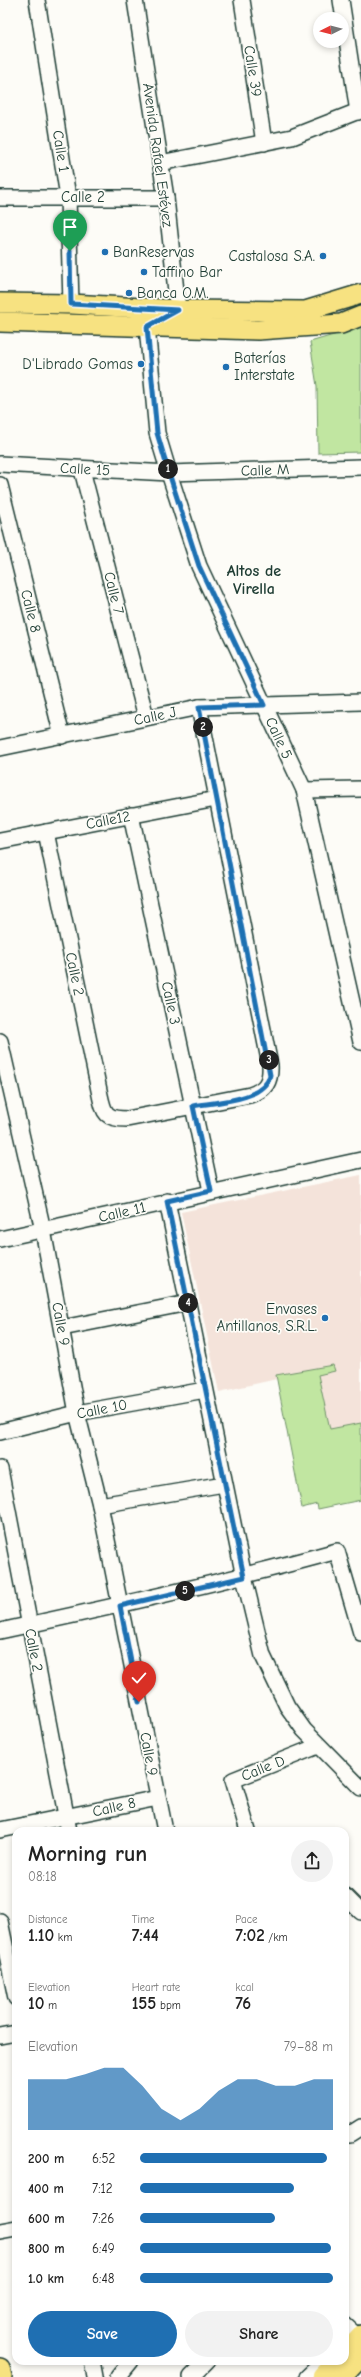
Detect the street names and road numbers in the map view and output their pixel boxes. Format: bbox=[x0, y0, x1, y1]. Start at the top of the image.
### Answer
street label: Calle 39 bbox=[240, 44, 266, 98]
street label: Avenida Rafael Estévez bbox=[139, 82, 177, 229]
street label: Calle 1 bbox=[49, 129, 73, 173]
street label: Calle 2 bbox=[61, 188, 105, 206]
street label: Calle 15 bbox=[60, 459, 110, 479]
street label: Calle M bbox=[240, 460, 290, 480]
street label: Calle 7 bbox=[100, 570, 128, 616]
street label: Calle 8 bbox=[17, 588, 45, 634]
street label: Calle J bbox=[132, 703, 178, 729]
street label: Calle 5 bbox=[262, 714, 296, 762]
street label: Calle12 bbox=[84, 807, 132, 833]
street label: Calle 2 bbox=[62, 951, 88, 997]
street label: Calle 3 bbox=[158, 980, 184, 1026]
street label: Calle 11 bbox=[97, 1198, 147, 1226]
street label: Calle 9 bbox=[48, 1301, 74, 1347]
street label: Calle 10 bbox=[75, 1395, 129, 1423]
street label: Calle 2 bbox=[21, 1627, 47, 1673]
street label: Calle 9 bbox=[136, 1731, 162, 1777]
street label: Calle D bbox=[239, 1751, 287, 1785]
street label: Calle 8 bbox=[91, 1793, 137, 1821]

